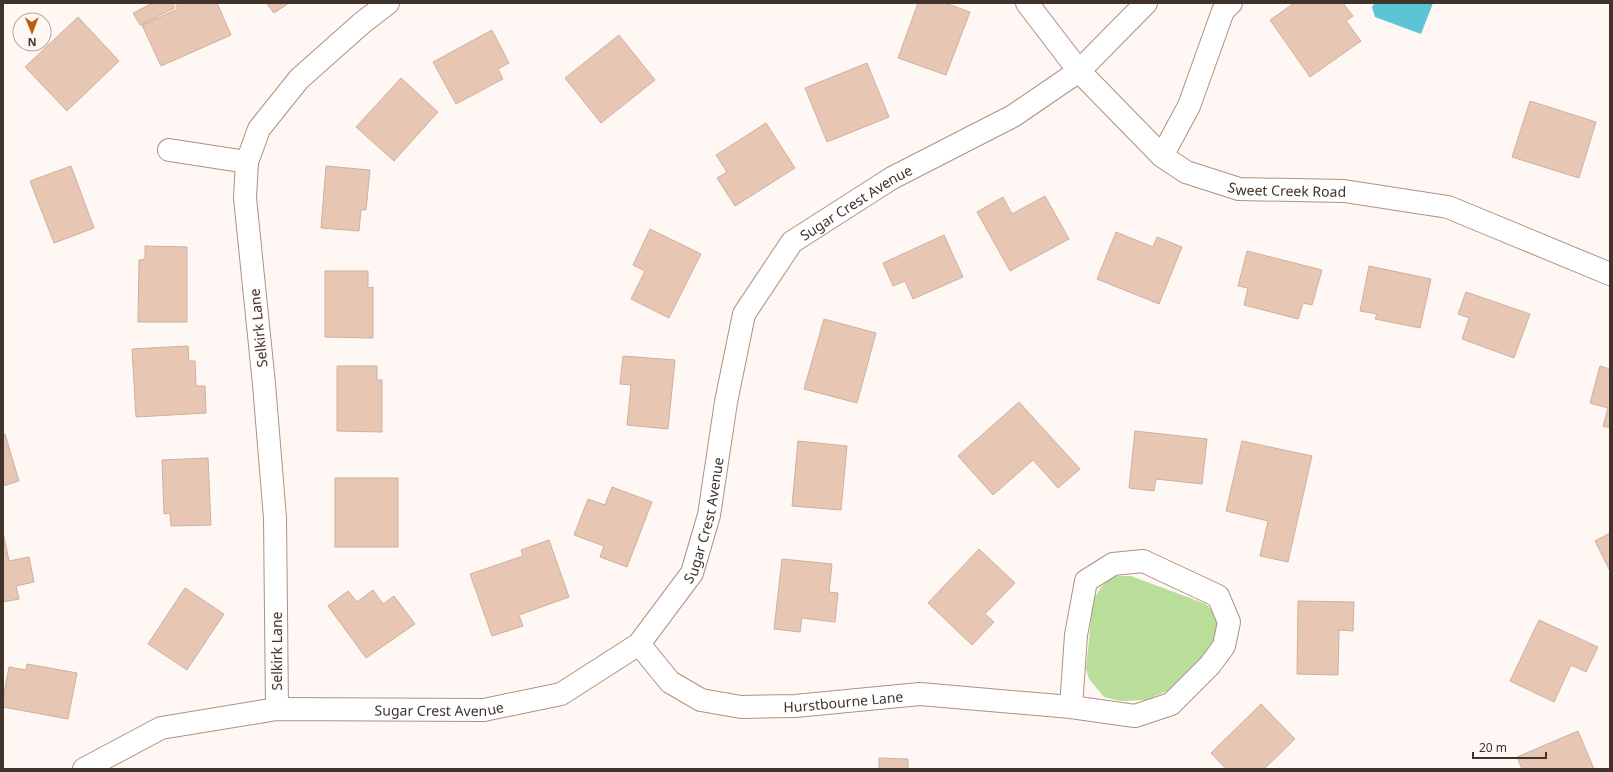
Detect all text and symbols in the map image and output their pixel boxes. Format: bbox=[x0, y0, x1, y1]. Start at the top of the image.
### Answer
north arrow bbox=[12, 12, 52, 52]
text: N bbox=[28, 35, 37, 50]
street label: Sugar Crest Avenue bbox=[796, 160, 915, 244]
street label: Sweet Creek Road bbox=[1226, 177, 1346, 201]
street label: Selkirk Lane bbox=[244, 288, 272, 368]
street label: Sugar Crest Avenue bbox=[678, 456, 727, 587]
street label: Selkirk Lane bbox=[267, 611, 286, 690]
street label: Hurstbourne Lane bbox=[783, 686, 904, 716]
street label: Sugar Crest Avenue bbox=[375, 697, 505, 720]
scale bar bbox=[1473, 734, 1546, 760]
text: 20 m bbox=[1479, 739, 1507, 756]

